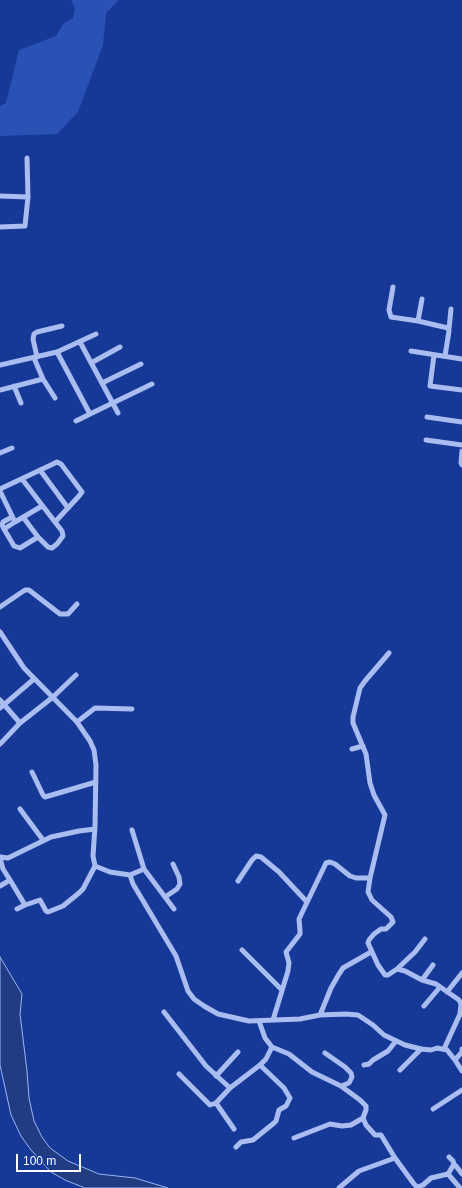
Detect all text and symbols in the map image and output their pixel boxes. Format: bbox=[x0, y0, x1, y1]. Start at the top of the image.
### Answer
scale bar bbox=[18, 1146, 83, 1172]
text: 100 m bbox=[23, 1154, 56, 1168]

